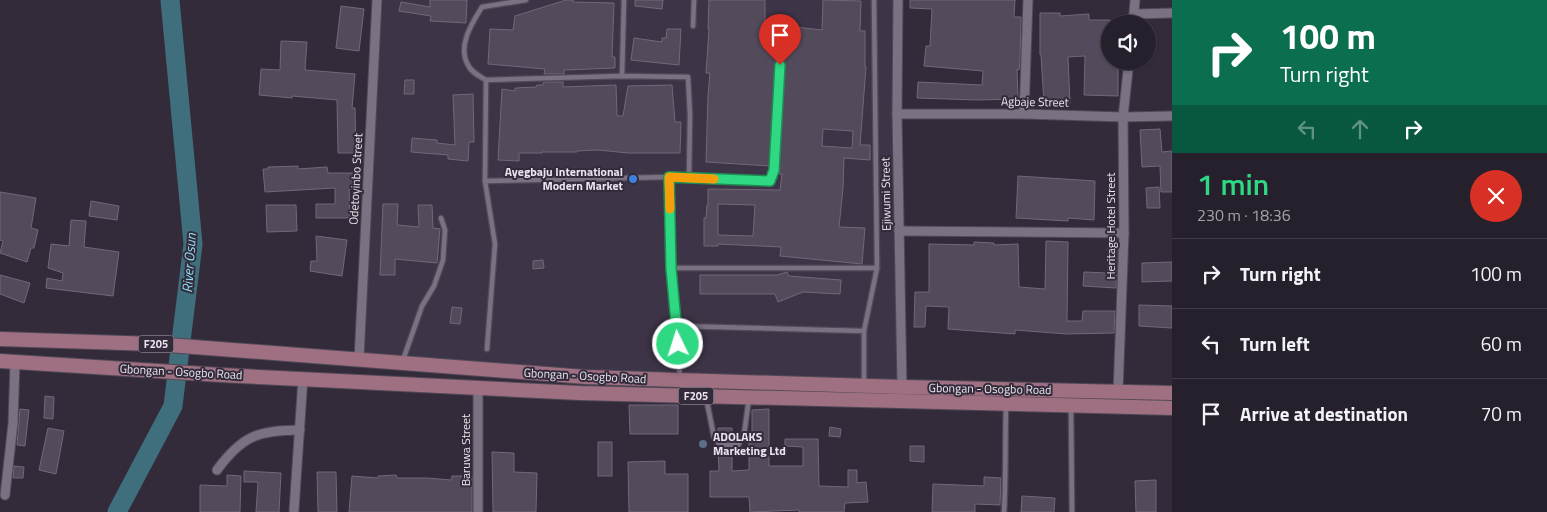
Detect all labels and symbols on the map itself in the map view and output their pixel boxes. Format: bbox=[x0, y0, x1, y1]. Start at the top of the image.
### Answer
pin bbox=[759, 14, 801, 65]
street label: Agbaje Street bbox=[1001, 91, 1070, 112]
street label: Odetoyinbo Street bbox=[344, 132, 367, 225]
street label: Ejiwumi Street bbox=[875, 156, 896, 231]
place label: Ayegbaju International Modern Market bbox=[505, 162, 624, 195]
street label: Heritage Hotel Street bbox=[1101, 172, 1120, 279]
marker: Ayegbaju International Modern Market bbox=[627, 173, 639, 185]
water label: River Osun bbox=[176, 231, 201, 293]
position arrow bbox=[651, 317, 703, 369]
road number: F205 bbox=[138, 336, 174, 352]
street label: Gbongan - Osogbo Road bbox=[119, 359, 243, 384]
street label: Gbongan - Osogbo Road bbox=[523, 363, 647, 388]
street label: Gbongan - Osogbo Road bbox=[928, 378, 1052, 399]
road number: F205 bbox=[678, 388, 714, 404]
street label: Baruwa Street bbox=[456, 413, 475, 486]
place label: ADOLAKS Marketing Ltd bbox=[713, 427, 786, 460]
marker: ADOLAKS Marketing Ltd bbox=[697, 438, 709, 450]

